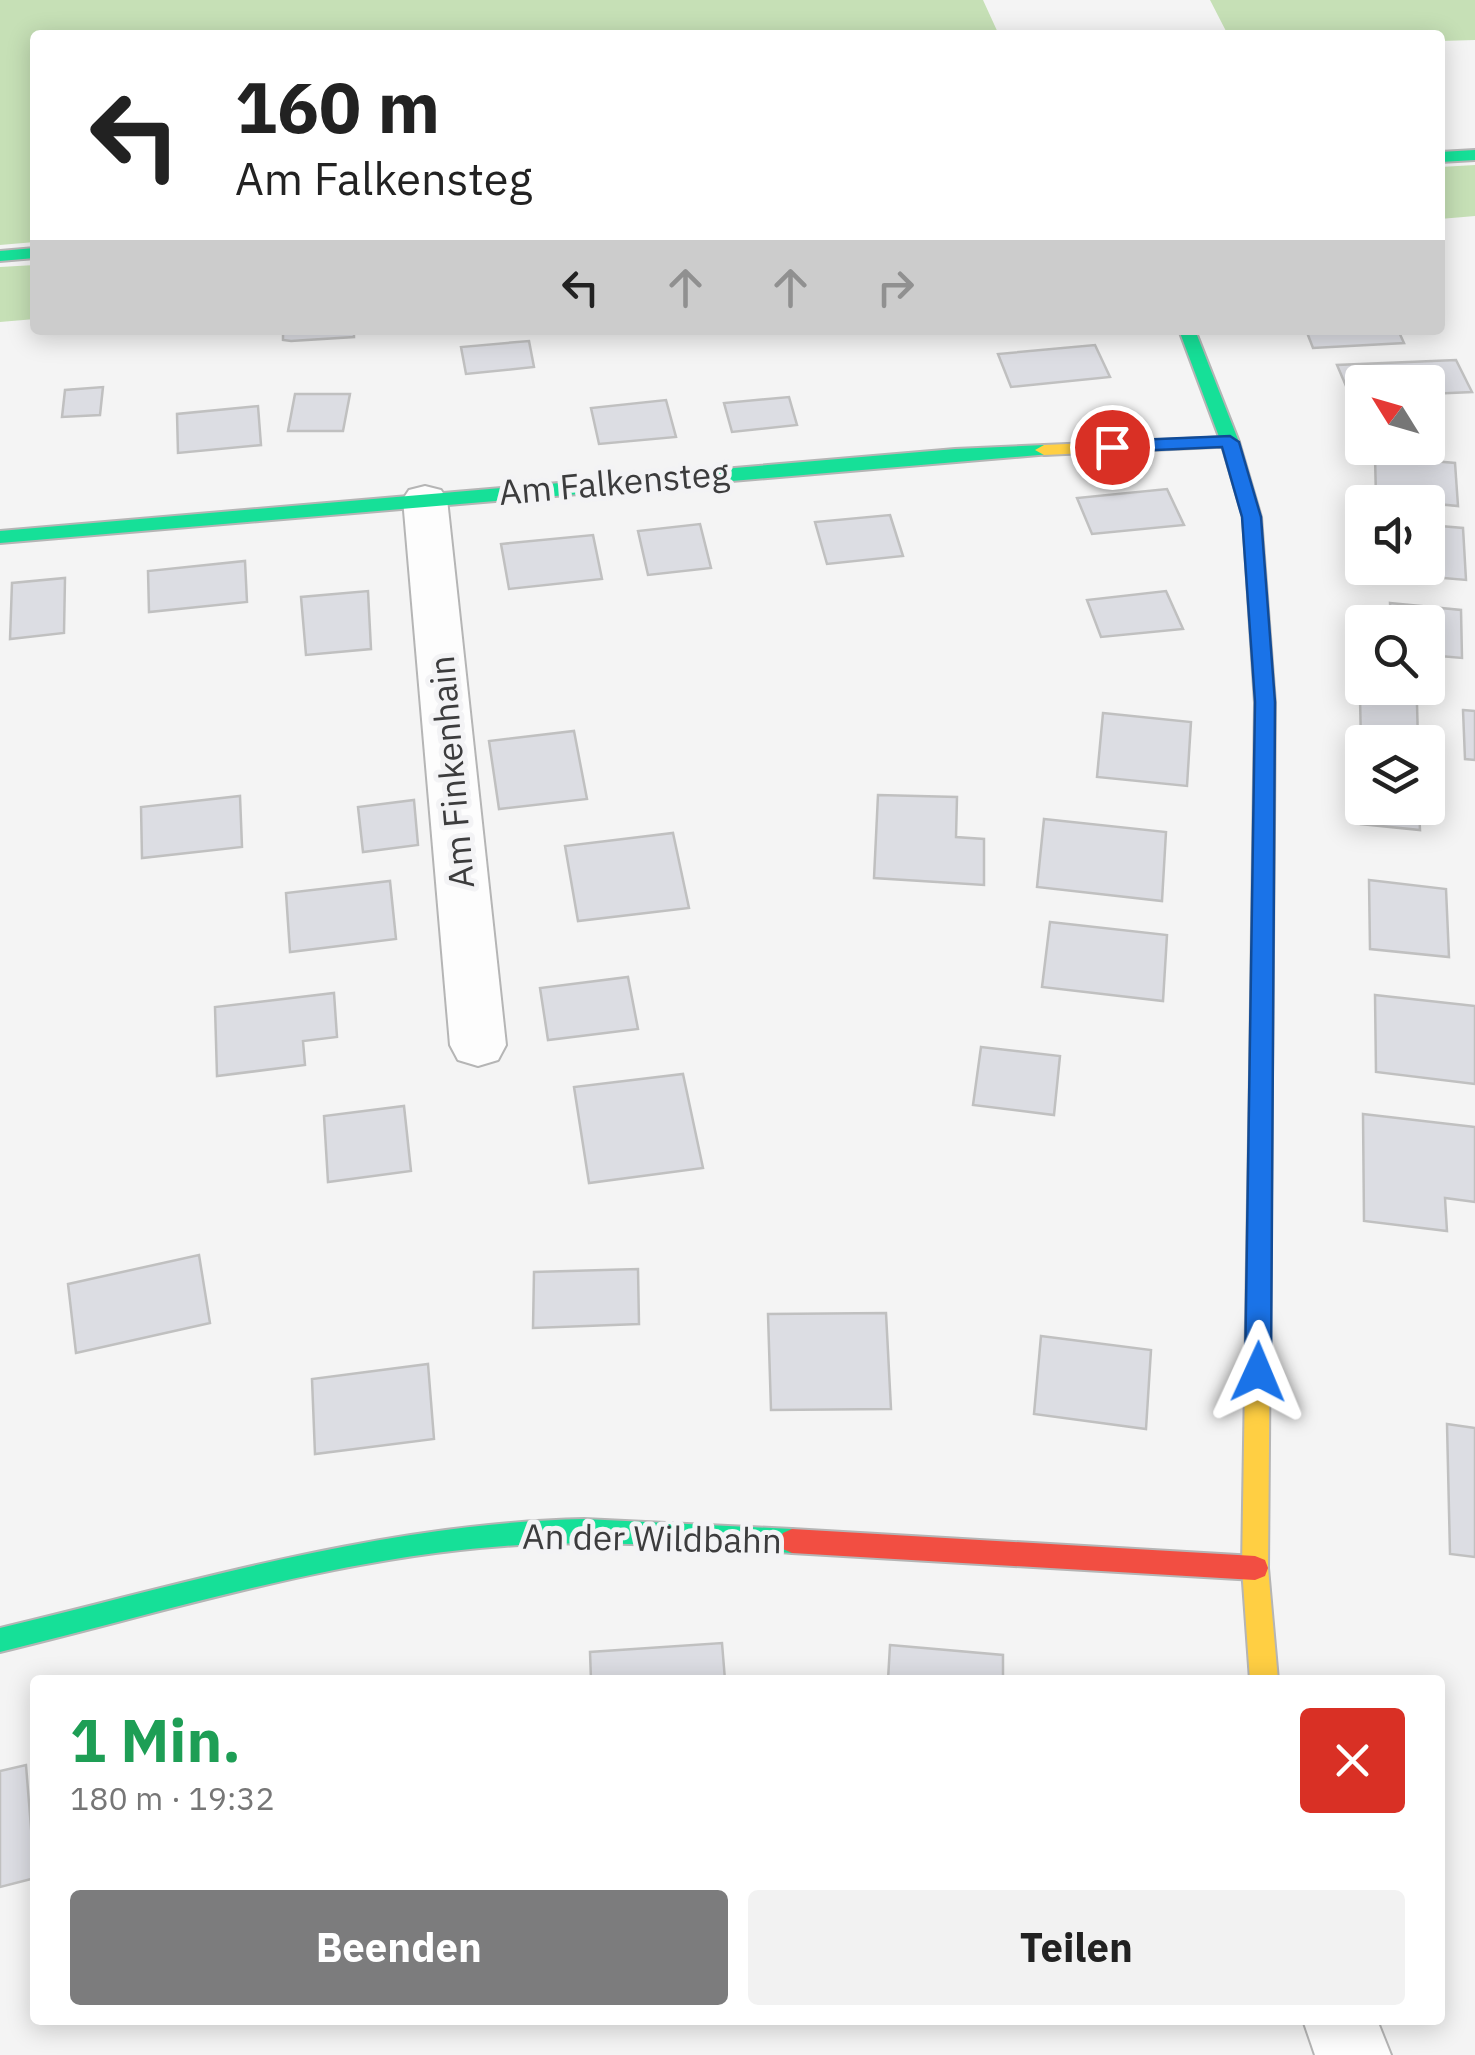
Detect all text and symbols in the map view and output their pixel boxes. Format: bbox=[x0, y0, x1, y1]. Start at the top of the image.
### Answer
text: 160 m bbox=[235, 61, 440, 152]
icon: left bbox=[70, 70, 200, 200]
text: Am Falkensteg bbox=[235, 149, 532, 207]
icon: left bbox=[553, 260, 608, 315]
icon: ahead bbox=[658, 260, 713, 315]
icon: ahead bbox=[763, 260, 818, 315]
icon: right bbox=[868, 260, 923, 315]
north arrow bbox=[1345, 365, 1445, 465]
map controls bbox=[1345, 365, 1445, 825]
pin bbox=[1070, 405, 1155, 490]
icon: arrive bbox=[1085, 420, 1140, 475]
street label: Am Falkensteg bbox=[497, 449, 732, 515]
button: sound bbox=[1345, 485, 1445, 585]
button: search bbox=[1345, 605, 1445, 705]
street label: Am Finkenhain bbox=[418, 654, 484, 890]
button: layers bbox=[1345, 725, 1445, 825]
position arrow bbox=[1206, 1320, 1310, 1424]
street label: An der Wildbahn bbox=[522, 1513, 782, 1563]
text: 1 Min. bbox=[70, 1700, 241, 1779]
button: close bbox=[1300, 1708, 1405, 1813]
text: 180 m · 19:32 bbox=[70, 1777, 275, 1819]
button: Beenden bbox=[70, 1890, 728, 2005]
button: Teilen bbox=[748, 1890, 1405, 2005]

